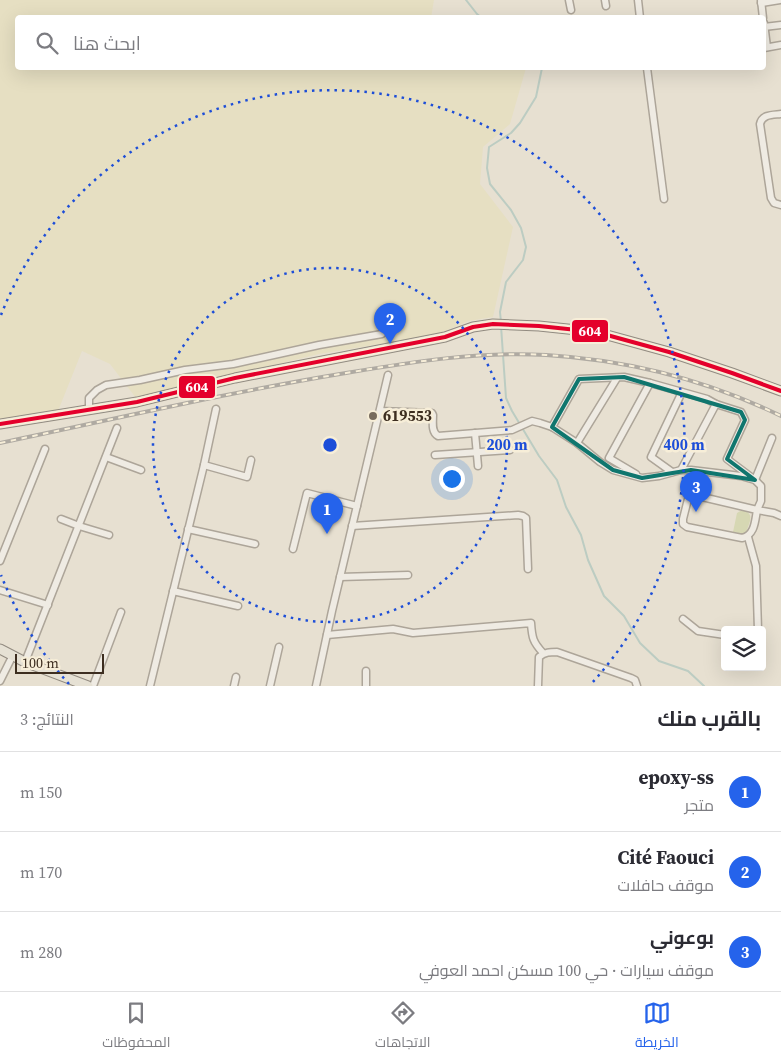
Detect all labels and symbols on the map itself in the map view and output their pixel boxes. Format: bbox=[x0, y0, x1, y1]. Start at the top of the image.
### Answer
pin: 2 bbox=[374, 303, 406, 344]
line badge: 604 bbox=[571, 319, 609, 343]
text: 604 bbox=[579, 321, 602, 341]
line badge: 604 bbox=[178, 375, 216, 399]
text: 604 bbox=[186, 377, 209, 397]
place label: 619553 bbox=[383, 405, 432, 426]
marker: 619553 bbox=[367, 410, 379, 422]
text: 200 m bbox=[486, 434, 528, 455]
text: 400 m bbox=[663, 434, 705, 455]
centre of rings bbox=[321, 436, 339, 454]
your location bbox=[439, 466, 465, 492]
pin: 3 bbox=[680, 471, 712, 512]
pin: 1 bbox=[311, 493, 343, 534]
scale bar bbox=[15, 651, 104, 674]

